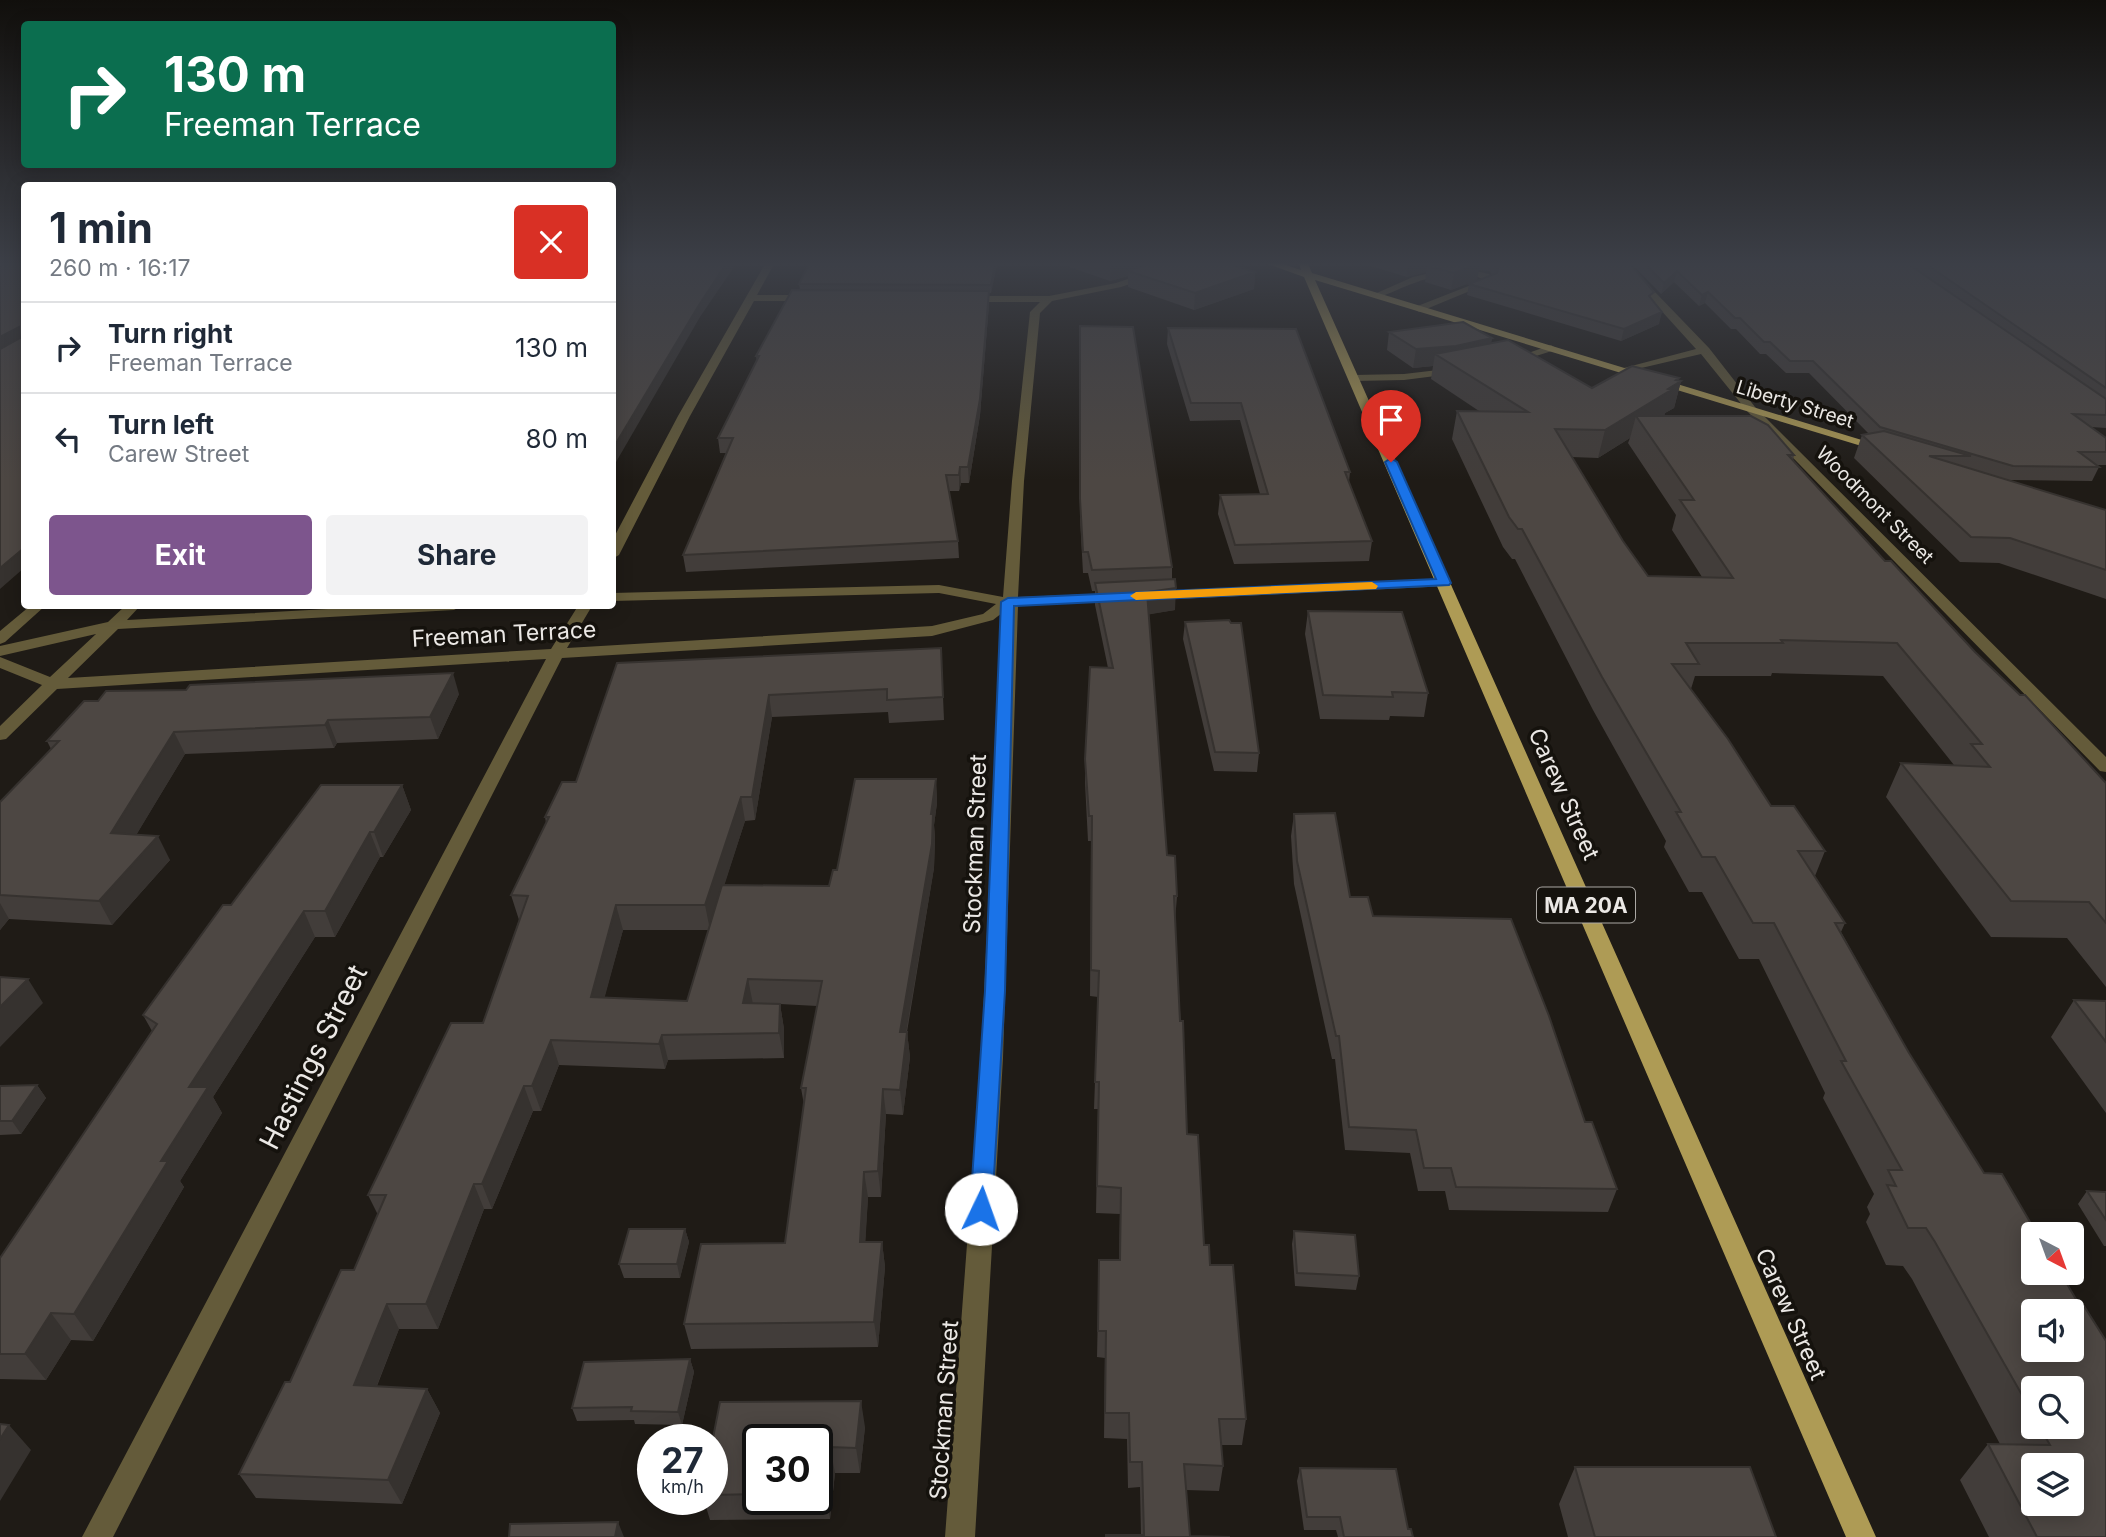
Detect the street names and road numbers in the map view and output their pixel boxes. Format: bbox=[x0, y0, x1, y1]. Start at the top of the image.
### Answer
street label: Liberty Street bbox=[1733, 375, 1857, 433]
street label: Woodmont Street bbox=[1811, 441, 1939, 569]
street label: Freeman Terrace bbox=[411, 615, 597, 653]
street label: Carew Street bbox=[1522, 724, 1606, 865]
street label: Stockman Street bbox=[958, 753, 992, 934]
road number: MA 20A bbox=[1537, 888, 1635, 922]
street label: Hastings Street bbox=[252, 959, 374, 1155]
street label: Carew Street bbox=[1749, 1244, 1833, 1385]
street label: Stockman Street bbox=[924, 1319, 964, 1501]

